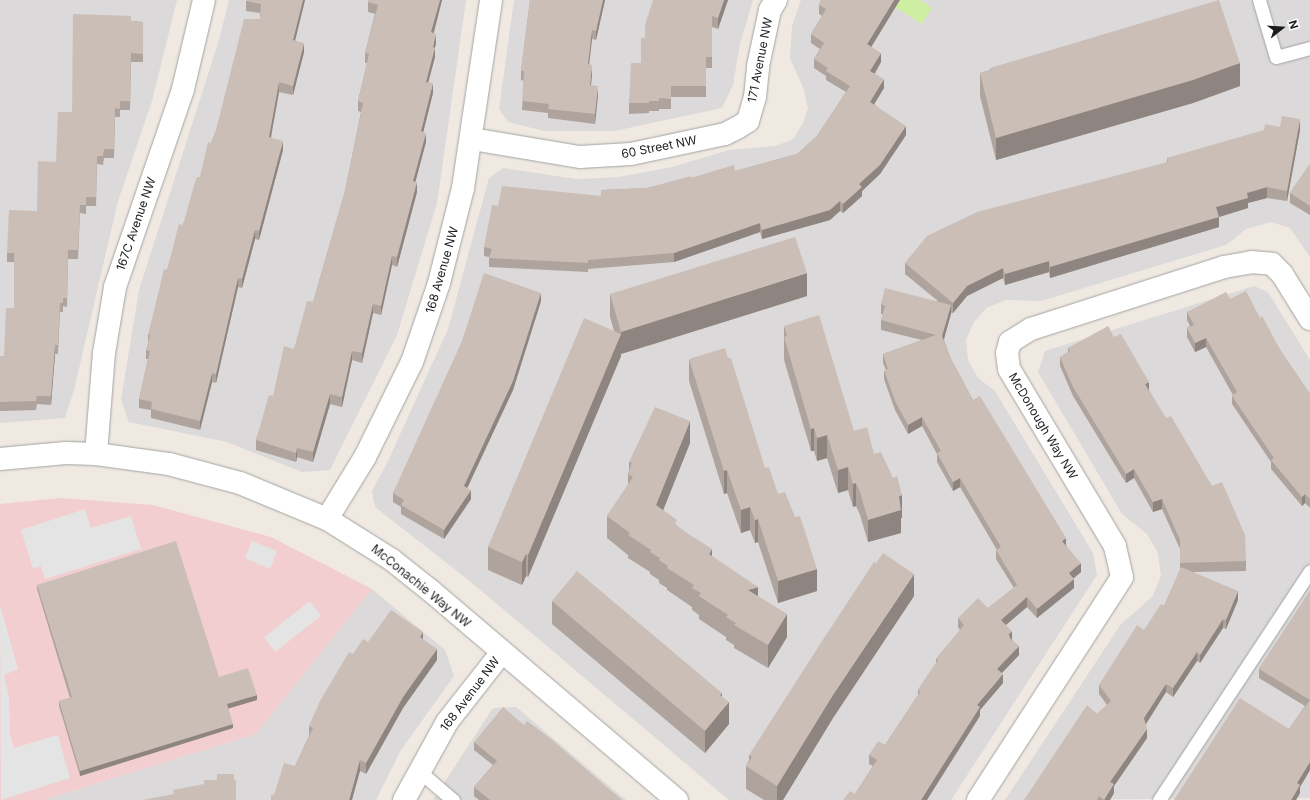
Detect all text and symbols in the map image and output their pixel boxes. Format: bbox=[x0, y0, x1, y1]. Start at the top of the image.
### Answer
north arrow bbox=[1262, 8, 1302, 48]
street label: 171 Avenue NW bbox=[745, 16, 775, 104]
text: N bbox=[1286, 18, 1301, 31]
street label: 60 Street NW bbox=[620, 133, 698, 161]
street label: 167C Avenue NW bbox=[113, 175, 159, 273]
street label: 168 Avenue NW bbox=[423, 225, 461, 315]
street label: McDonough Way NW bbox=[1006, 370, 1080, 482]
street label: McConachie Way NW bbox=[368, 542, 474, 630]
street label: 168 Avenue NW bbox=[437, 654, 503, 734]

